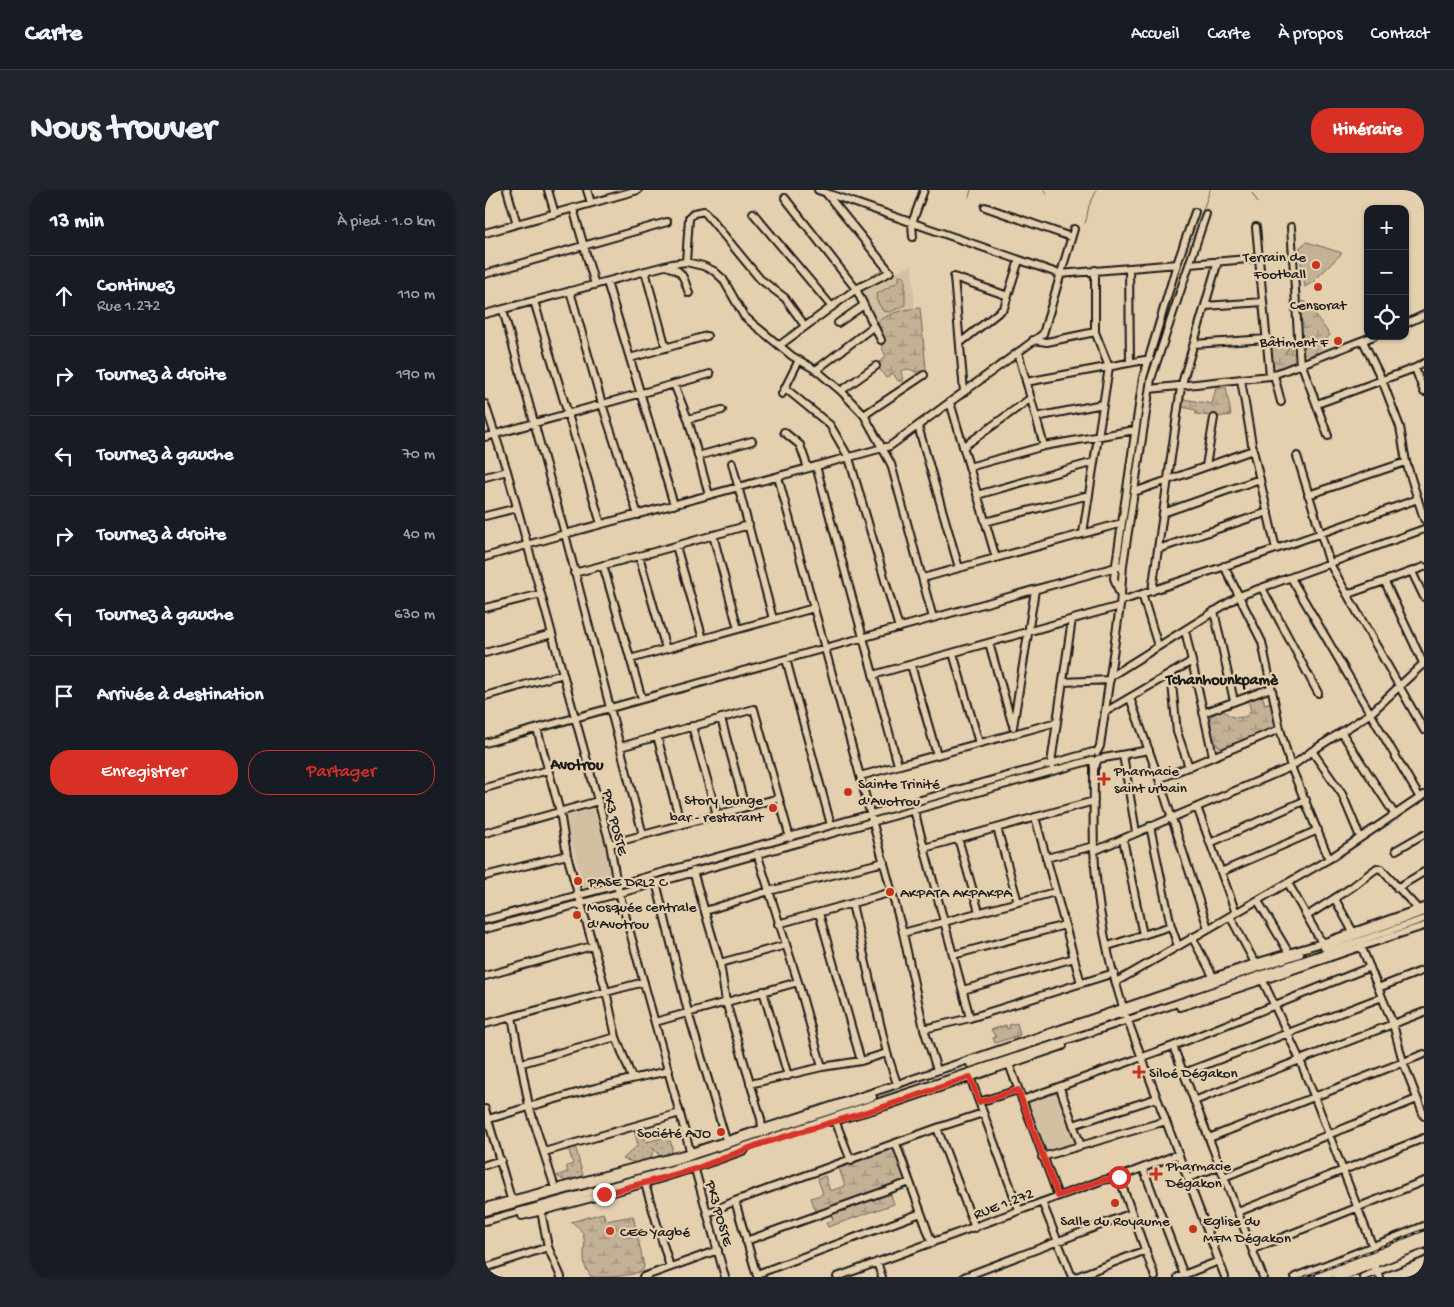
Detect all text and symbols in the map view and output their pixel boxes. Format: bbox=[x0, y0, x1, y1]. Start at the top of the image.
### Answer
text: Carte bbox=[25, 20, 82, 49]
text: Accueil bbox=[1131, 24, 1179, 45]
text: Carte bbox=[1207, 24, 1250, 45]
text: À propos bbox=[1278, 24, 1343, 45]
text: Contact bbox=[1371, 24, 1429, 45]
button: Itinéraire bbox=[1311, 108, 1424, 153]
text: Nous trouver bbox=[30, 110, 216, 151]
map controls bbox=[1364, 205, 1409, 340]
button: + bbox=[1364, 205, 1409, 250]
text: 13 min bbox=[50, 210, 104, 235]
text: À pied · 1.0 km bbox=[337, 213, 435, 232]
place label: Terrain de Football bbox=[1242, 249, 1306, 284]
button: − bbox=[1364, 250, 1409, 295]
marker: Terrain de Football bbox=[1310, 259, 1322, 271]
text: Continuez bbox=[97, 275, 174, 298]
marker: Censorat bbox=[1312, 281, 1324, 293]
icon: ahead bbox=[50, 282, 78, 310]
text: 110 m bbox=[398, 286, 435, 305]
button: locate bbox=[1364, 295, 1409, 340]
place label: Censorat bbox=[1290, 297, 1348, 315]
text: Rue 1.272 bbox=[97, 298, 160, 317]
place label: Bâtiment F bbox=[1259, 334, 1329, 352]
marker: Bâtiment F bbox=[1332, 335, 1344, 347]
icon: right bbox=[50, 362, 78, 390]
text: Tournez à droite bbox=[97, 364, 226, 387]
text: 190 m bbox=[396, 366, 435, 385]
icon: left bbox=[50, 442, 78, 470]
text: Tournez à gauche bbox=[97, 444, 233, 467]
text: 70 m bbox=[402, 446, 435, 465]
icon: right bbox=[50, 522, 78, 550]
text: Tournez à droite bbox=[97, 524, 226, 547]
text: 40 m bbox=[403, 526, 435, 545]
icon: left bbox=[50, 602, 78, 630]
text: Tournez à gauche bbox=[97, 604, 233, 627]
text: 630 m bbox=[394, 606, 435, 625]
district label: Tchanhounkpamè bbox=[1164, 672, 1279, 691]
icon: arrive bbox=[50, 682, 78, 710]
text: Arrivée à destination bbox=[97, 684, 263, 707]
button: Enregistrer bbox=[50, 750, 238, 795]
button: Partager bbox=[248, 750, 435, 795]
district label: Avotrou bbox=[550, 757, 604, 776]
place label: Pharmacie saint urbain bbox=[1113, 763, 1187, 798]
marker: Pharmacie saint urbain bbox=[1098, 773, 1110, 785]
place label: Sainte Trinité d'Avotrou bbox=[858, 776, 940, 811]
marker: Sainte Trinité d'Avotrou bbox=[842, 786, 854, 798]
street label: PK3 POSTE bbox=[597, 787, 631, 858]
place label: Story lounge bar - restarant bbox=[670, 792, 765, 827]
marker: Story lounge bar - restarant bbox=[767, 802, 779, 814]
place label: PASE DRL2 C bbox=[587, 874, 668, 892]
marker: PASE DRL2 C bbox=[572, 875, 584, 887]
place label: AKPATA AKPAKPA bbox=[900, 885, 1013, 903]
marker: AKPATA AKPAKPA bbox=[884, 886, 896, 898]
place label: Mosquée centrale d'Avotrou bbox=[587, 899, 697, 934]
marker: Mosquée centrale d'Avotrou bbox=[571, 909, 583, 921]
place label: Siloé Dégakon bbox=[1149, 1065, 1238, 1083]
marker: Siloé Dégakon bbox=[1133, 1066, 1145, 1078]
place label: Société AJO bbox=[637, 1125, 711, 1143]
marker: Société AJO bbox=[715, 1126, 727, 1138]
place label: Pharmacie Dégakon bbox=[1165, 1158, 1231, 1193]
route start bbox=[1108, 1166, 1131, 1189]
marker: Pharmacie Dégakon bbox=[1150, 1168, 1162, 1180]
street label: PK3 POSTE bbox=[700, 1178, 736, 1249]
route end bbox=[593, 1183, 616, 1206]
street label: RUE 1.272 bbox=[971, 1185, 1036, 1225]
marker: Salle du Royaume bbox=[1109, 1197, 1121, 1209]
place label: Salle du Royaume bbox=[1060, 1213, 1170, 1231]
place label: Eglise du MFM Dégakon bbox=[1203, 1213, 1291, 1248]
marker: Eglise du MFM Dégakon bbox=[1187, 1223, 1199, 1235]
place label: CEG Yagbé bbox=[620, 1224, 690, 1242]
marker: CEG Yagbé bbox=[604, 1225, 616, 1237]

